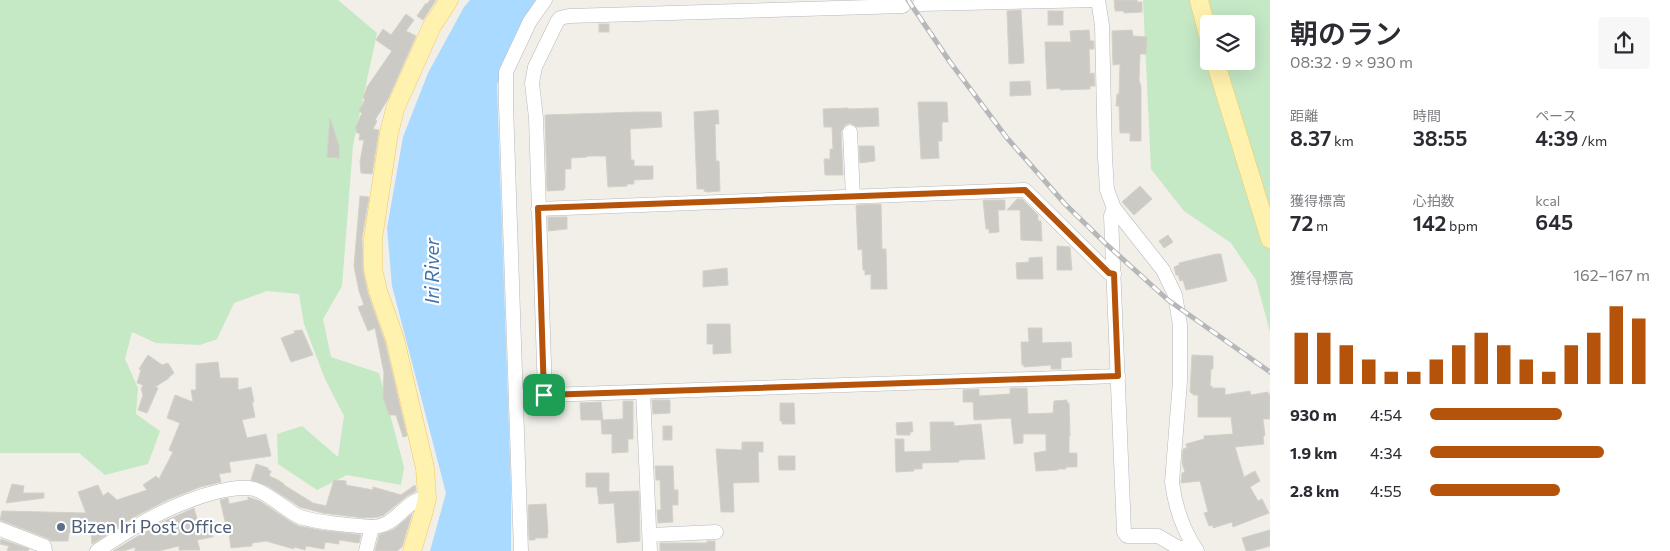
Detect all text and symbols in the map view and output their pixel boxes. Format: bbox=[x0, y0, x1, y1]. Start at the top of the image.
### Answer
map controls bbox=[1200, 15, 1255, 70]
button: layers bbox=[1200, 15, 1255, 70]
text: 朝のラン bbox=[1290, 16, 1402, 50]
button: share bbox=[1598, 17, 1650, 69]
text: 08:32 · 9 × 930 m bbox=[1290, 52, 1413, 71]
text: 距離 bbox=[1290, 107, 1318, 124]
text: 時間 bbox=[1413, 107, 1441, 124]
text: ペース bbox=[1535, 107, 1577, 124]
text: 8.37 bbox=[1290, 125, 1331, 150]
text: 38:55 bbox=[1413, 125, 1467, 150]
text: 4:39 bbox=[1535, 125, 1579, 150]
text: km bbox=[1331, 132, 1354, 149]
text: /km bbox=[1579, 132, 1607, 149]
text: 獲得標高 bbox=[1290, 192, 1346, 209]
text: 心拍数 bbox=[1413, 192, 1455, 209]
text: kcal bbox=[1535, 192, 1560, 209]
text: 645 bbox=[1535, 209, 1573, 234]
text: 72 bbox=[1290, 210, 1313, 235]
text: 142 bbox=[1413, 210, 1446, 235]
text: m bbox=[1313, 217, 1328, 234]
text: bpm bbox=[1446, 217, 1478, 234]
water label: Iri River bbox=[420, 236, 443, 304]
text: 162–167 m bbox=[1573, 265, 1650, 284]
text: 獲得標高 bbox=[1290, 268, 1354, 287]
pin bbox=[523, 374, 565, 416]
icon: arrive bbox=[530, 381, 558, 409]
text: 930 m bbox=[1290, 405, 1337, 424]
text: 4:54 bbox=[1370, 405, 1402, 424]
text: 1.9 km bbox=[1290, 443, 1337, 462]
text: 4:34 bbox=[1370, 443, 1402, 462]
text: 2.8 km bbox=[1290, 481, 1339, 500]
text: 4:55 bbox=[1370, 481, 1402, 500]
place label: Bizen Iri Post Office bbox=[71, 515, 232, 537]
marker: Bizen Iri Post Office bbox=[55, 521, 67, 533]

